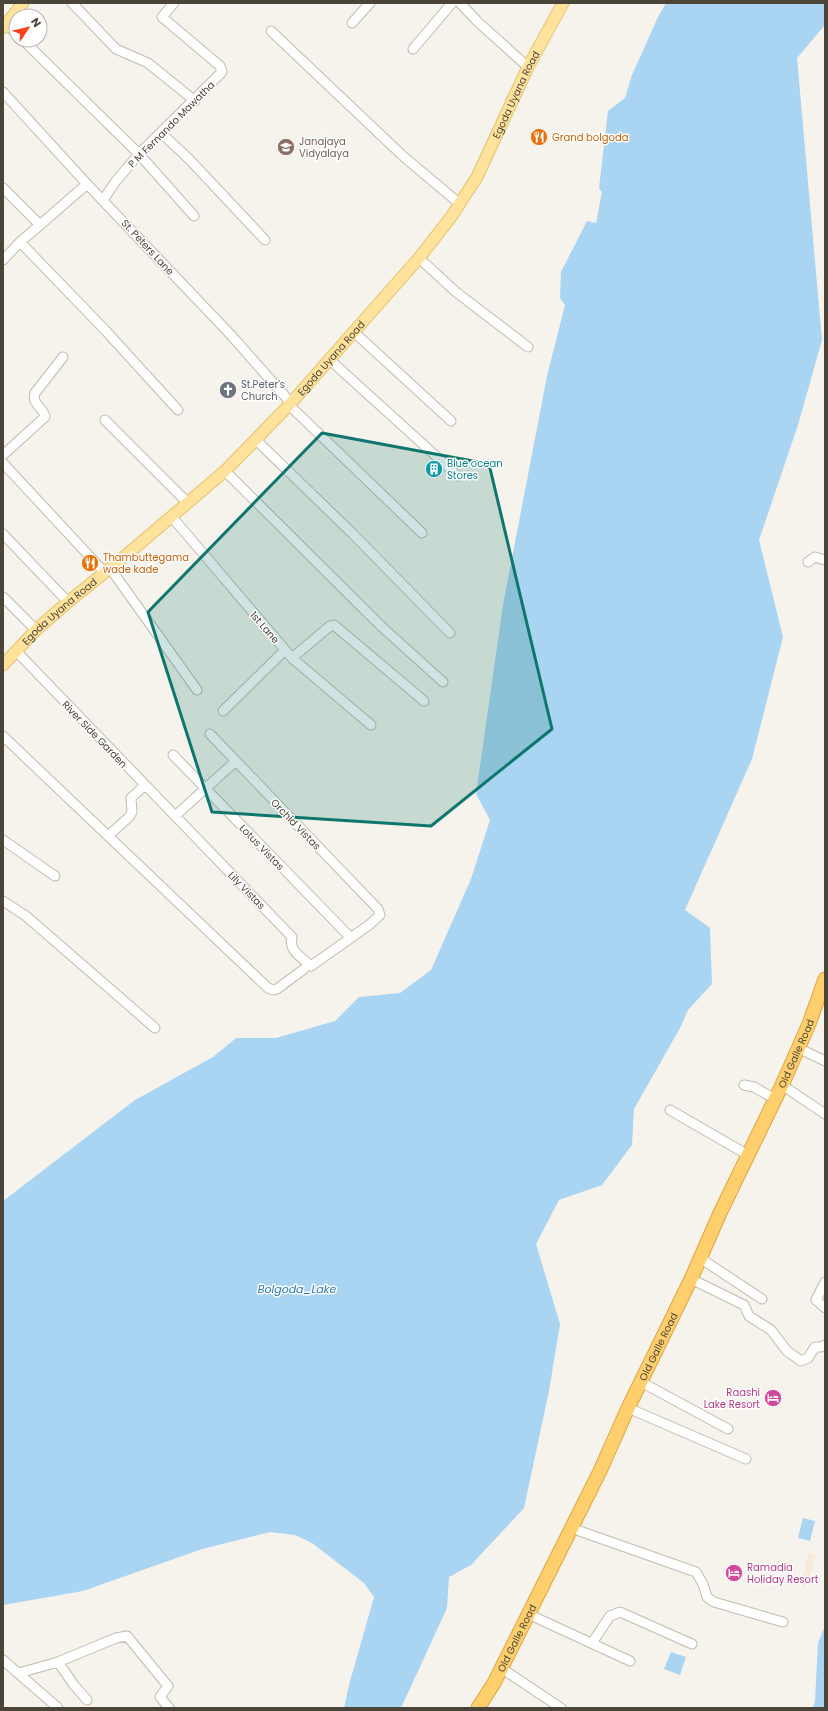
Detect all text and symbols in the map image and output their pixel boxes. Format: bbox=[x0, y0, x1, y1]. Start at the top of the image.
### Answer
north arrow bbox=[8, 8, 48, 48]
text: N bbox=[27, 14, 45, 30]
street label: Egoda Uyana Road bbox=[489, 48, 543, 141]
street label: P M Fernando Mawatha bbox=[125, 78, 218, 171]
restaurant icon: Grand bolgoda bbox=[529, 127, 549, 147]
place label: Grand bolgoda bbox=[552, 130, 628, 145]
place label: Janajaya Vidyalaya bbox=[299, 134, 349, 161]
school or university icon: Janajaya Vidyalaya bbox=[276, 137, 296, 157]
street label: St. Peters Lane bbox=[118, 216, 177, 279]
street label: Egoda Uyana Road bbox=[294, 317, 368, 399]
place label: St.Peter's Church bbox=[241, 377, 285, 404]
church icon: St.Peter's Church bbox=[218, 380, 238, 400]
place label: Blue ocean Stores bbox=[447, 456, 503, 483]
building icon: Blue ocean Stores bbox=[424, 459, 444, 479]
place label: Thambuttegama wade kade bbox=[103, 550, 189, 577]
restaurant icon: Thambuttegama wade kade bbox=[80, 553, 100, 573]
street label: Egoda Uyana Road bbox=[19, 575, 100, 648]
street label: 1st Lane bbox=[246, 608, 283, 647]
street label: River Side Garden bbox=[59, 697, 131, 771]
street label: Orchid Vistas bbox=[267, 795, 324, 853]
street label: Lotus Vistas bbox=[236, 821, 287, 874]
street label: Lily Vistas bbox=[225, 868, 269, 913]
street label: Old Galle Road bbox=[775, 1017, 818, 1091]
water label: Bolgoda_Lake bbox=[258, 1281, 336, 1297]
street label: Old Galle Road bbox=[635, 1310, 681, 1383]
place label: Raashi Lake Resort bbox=[704, 1385, 760, 1412]
hotel icon: Raashi Lake Resort bbox=[763, 1388, 783, 1408]
place label: Ramadia Holiday Resort bbox=[747, 1560, 819, 1587]
hotel icon: Ramadia Holiday Resort bbox=[724, 1563, 744, 1583]
street label: Old Galle Road bbox=[494, 1602, 540, 1675]

